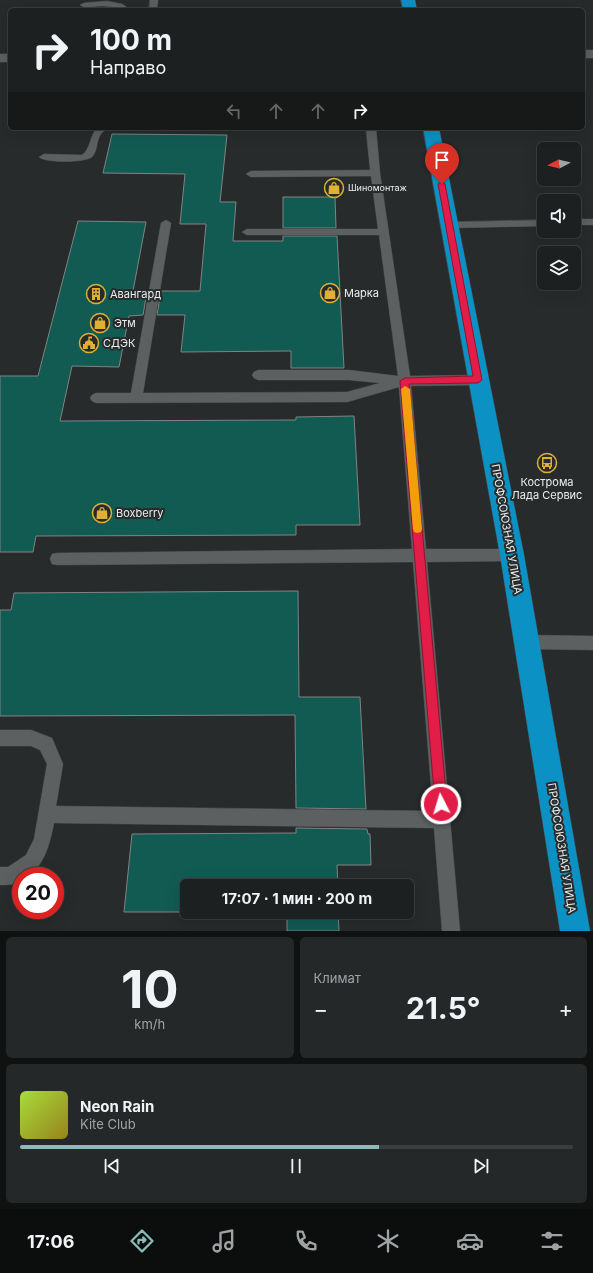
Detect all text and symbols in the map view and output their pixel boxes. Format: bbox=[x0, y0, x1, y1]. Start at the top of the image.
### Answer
text: 100 m bbox=[90, 23, 172, 57]
icon: right bbox=[24, 24, 76, 76]
text: Направо bbox=[90, 57, 166, 78]
icon: left bbox=[223, 100, 245, 122]
icon: ahead bbox=[265, 100, 287, 122]
icon: ahead bbox=[307, 100, 329, 122]
icon: right bbox=[349, 100, 371, 122]
north arrow bbox=[537, 142, 581, 186]
map controls bbox=[537, 142, 581, 290]
pin bbox=[425, 143, 459, 184]
icon: arrive bbox=[431, 149, 453, 171]
shop icon: Шиномонтаж bbox=[323, 177, 345, 199]
place label: Шиномонтаж bbox=[348, 182, 407, 193]
button: sound bbox=[537, 194, 581, 238]
button: layers bbox=[537, 246, 581, 290]
shop icon: Марка bbox=[319, 282, 341, 304]
building icon: Авангард bbox=[85, 283, 107, 305]
place label: Марка bbox=[344, 286, 379, 300]
place label: Авангард bbox=[110, 287, 161, 301]
shop icon: Этм bbox=[89, 312, 111, 334]
place label: Этм bbox=[114, 316, 136, 330]
public building icon: СДЭК bbox=[78, 332, 100, 354]
place label: СДЭК bbox=[103, 336, 136, 350]
bus stop icon: Кострома Лада Сервис bbox=[536, 452, 558, 474]
street label: ПРОФСОЮЗНАЯ УЛИЦА bbox=[489, 463, 525, 596]
place label: Кострома Лада Сервис bbox=[512, 475, 582, 502]
shop icon: Boxberry bbox=[91, 502, 113, 524]
place label: Boxberry bbox=[116, 506, 164, 520]
street label: ПРОФСОЮЗНАЯ УЛИЦА bbox=[545, 782, 579, 915]
position arrow bbox=[420, 783, 462, 825]
speed limit sign: 20 bbox=[12, 867, 64, 919]
text: 17:07 · 1 мин · 200 m bbox=[222, 889, 372, 908]
text: 10 bbox=[121, 958, 178, 1021]
text: Климат bbox=[314, 970, 361, 986]
text: 21.5° bbox=[406, 990, 480, 1026]
text: − bbox=[314, 996, 328, 1022]
text: + bbox=[558, 996, 573, 1022]
text: km/h bbox=[134, 1016, 165, 1032]
text: Neon Rain bbox=[80, 1097, 154, 1116]
text: Kite Club bbox=[80, 1116, 136, 1132]
icon: previous bbox=[101, 1155, 123, 1177]
icon: pause bbox=[285, 1155, 307, 1177]
icon: next bbox=[470, 1155, 492, 1177]
icon: directions bbox=[128, 1227, 156, 1255]
icon: music bbox=[210, 1227, 238, 1255]
icon: phone bbox=[292, 1227, 320, 1255]
icon: climate bbox=[374, 1227, 402, 1255]
icon: car bbox=[456, 1227, 484, 1255]
icon: filters bbox=[538, 1227, 566, 1255]
text: 17:06 bbox=[27, 1231, 74, 1252]

